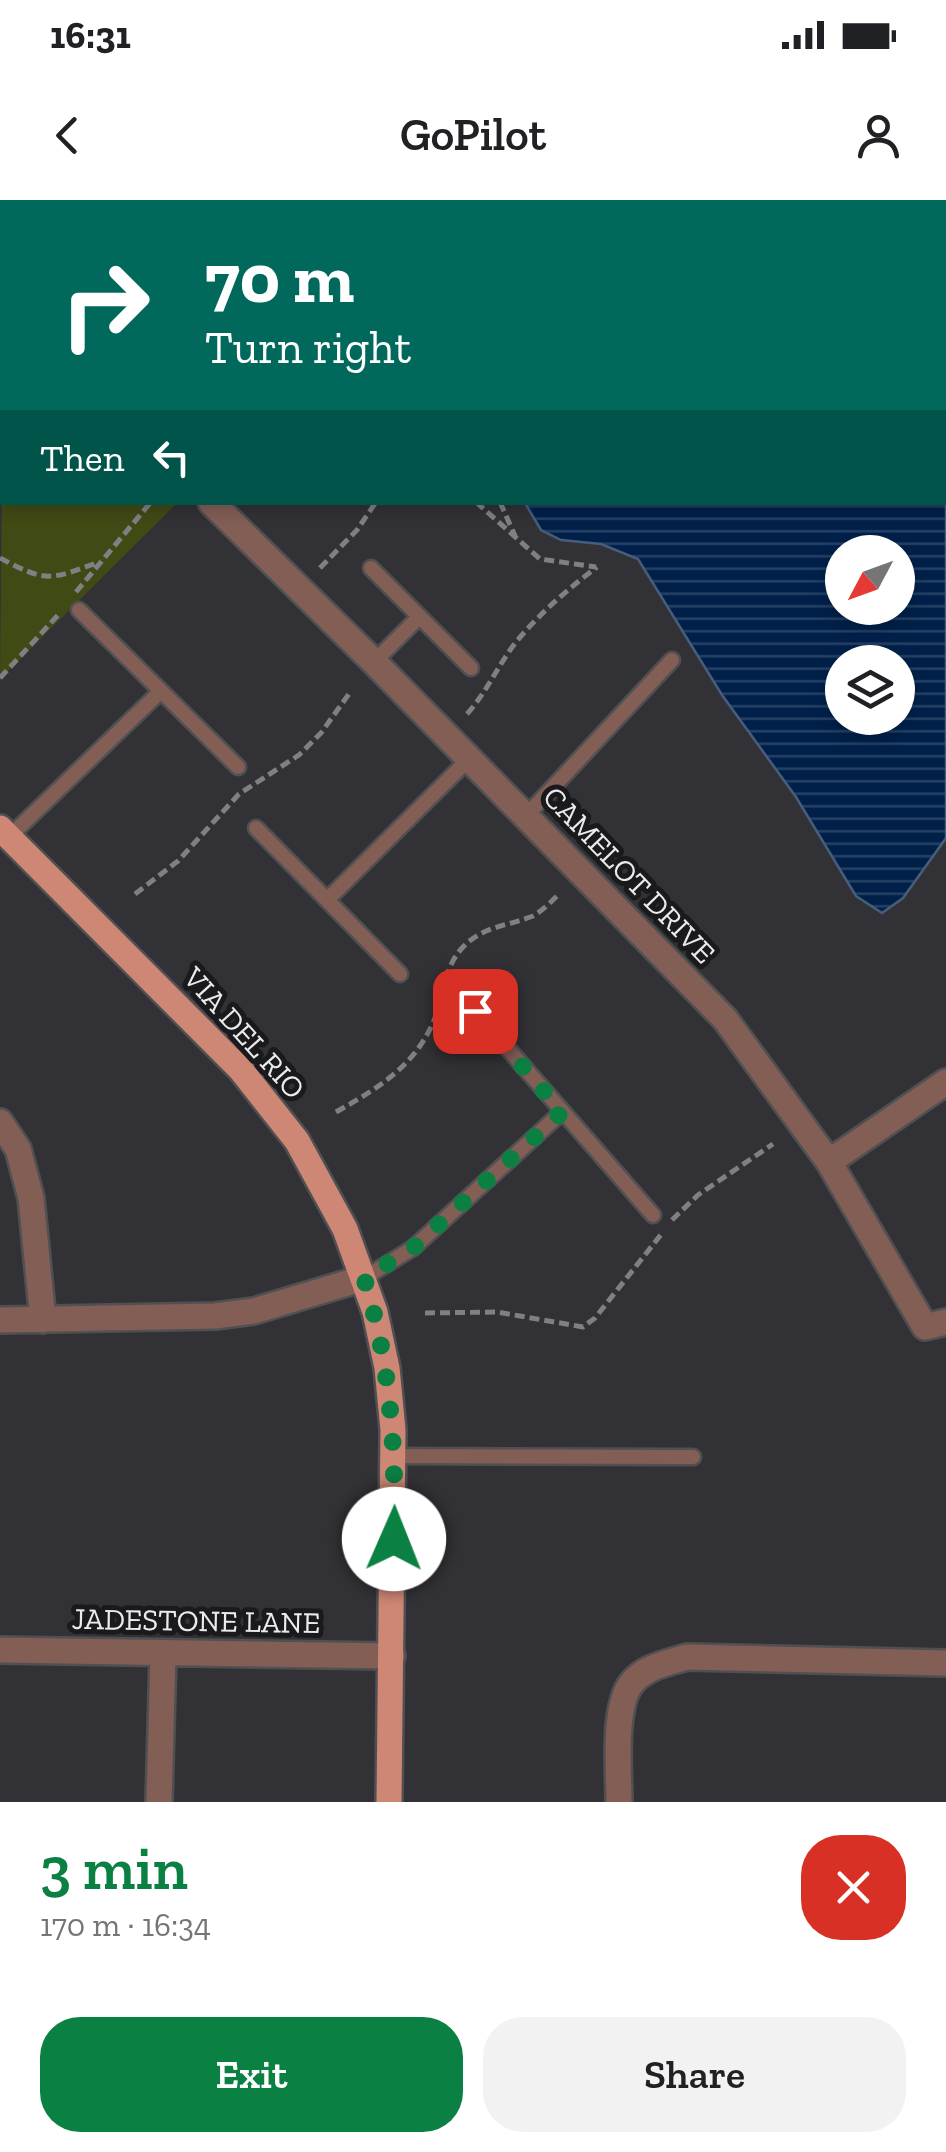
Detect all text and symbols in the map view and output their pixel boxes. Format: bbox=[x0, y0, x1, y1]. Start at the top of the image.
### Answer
text: 16:31 bbox=[50, 12, 131, 58]
icon: back bbox=[40, 108, 95, 163]
text: GoPilot bbox=[400, 108, 546, 162]
icon: person bbox=[851, 108, 906, 163]
text: 70 m bbox=[205, 236, 354, 320]
icon: right bbox=[40, 240, 170, 370]
text: Turn right bbox=[205, 321, 411, 375]
icon: left bbox=[144, 430, 199, 485]
text: Then bbox=[40, 435, 124, 481]
north arrow bbox=[825, 535, 915, 625]
map controls bbox=[825, 535, 915, 735]
button: layers bbox=[825, 645, 915, 735]
street label: CAMELOT DRIVE bbox=[536, 779, 722, 971]
street label: VIA DEL RIO bbox=[175, 959, 313, 1106]
pin bbox=[433, 969, 518, 1054]
icon: arrive bbox=[448, 984, 503, 1039]
position arrow bbox=[342, 1487, 446, 1591]
street label: JADESTONE LANE bbox=[71, 1601, 321, 1641]
text: 3 min bbox=[40, 1832, 188, 1904]
button: close bbox=[801, 1835, 906, 1940]
text: 170 m · 16:34 bbox=[40, 1906, 211, 1944]
button: Exit bbox=[40, 2017, 463, 2132]
button: Share bbox=[483, 2017, 906, 2132]

